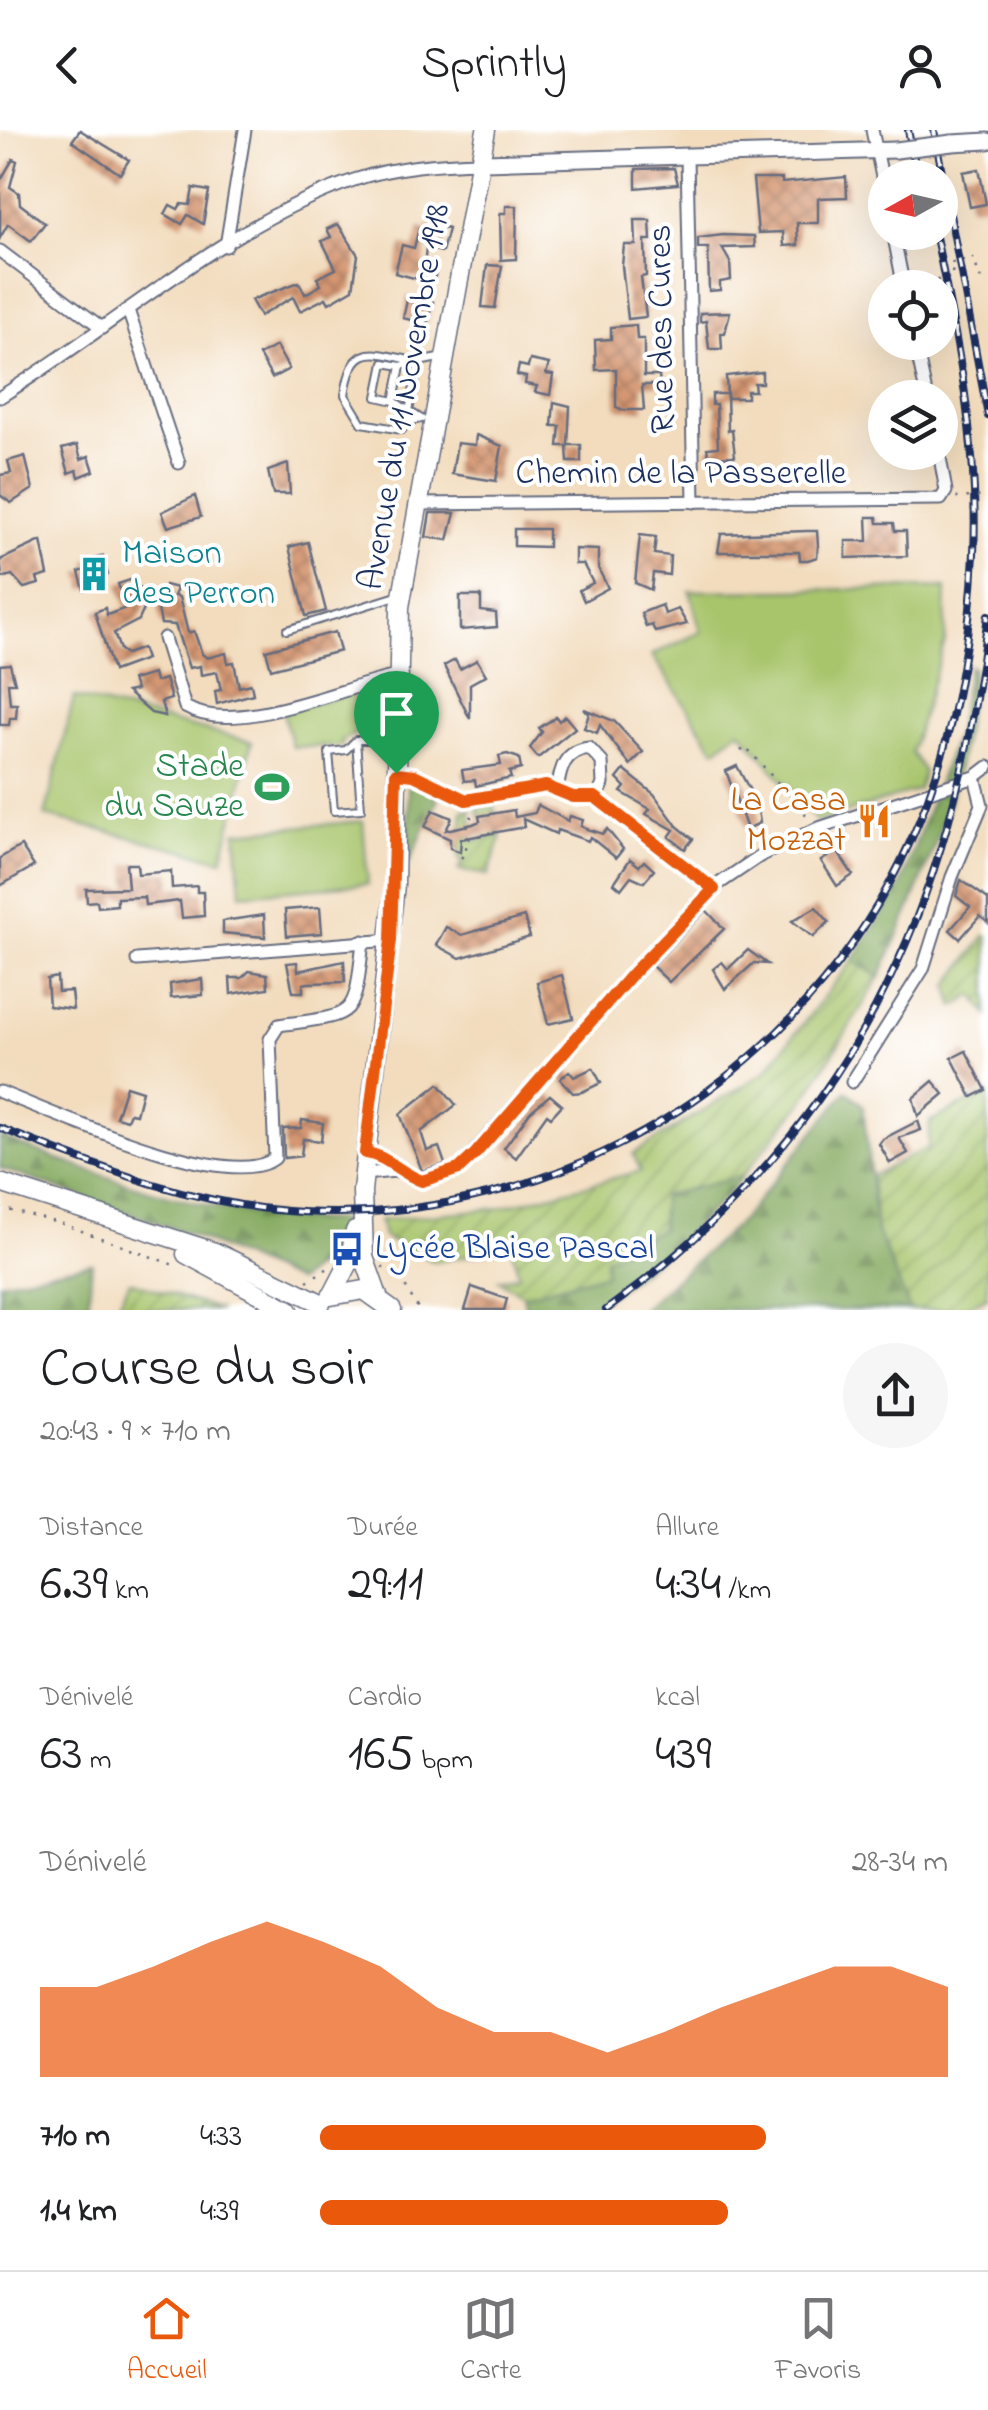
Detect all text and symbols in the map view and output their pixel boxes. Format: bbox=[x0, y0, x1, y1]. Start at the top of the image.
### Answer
text: Sprintly bbox=[421, 32, 567, 98]
icon: back bbox=[40, 38, 95, 93]
icon: person bbox=[893, 38, 948, 93]
north arrow bbox=[868, 160, 958, 250]
map controls bbox=[868, 160, 958, 470]
street label: Avenue du 11 Novembre 1918 bbox=[347, 200, 465, 594]
street label: Rue des Cures bbox=[636, 224, 690, 434]
button: locate bbox=[868, 270, 958, 360]
button: layers bbox=[868, 380, 958, 470]
street label: Chemin de la Passerelle bbox=[516, 449, 847, 500]
place label: Maison des Perron bbox=[122, 529, 275, 620]
building icon: Maison des Perron bbox=[75, 555, 113, 593]
pin bbox=[354, 671, 439, 774]
icon: arrive bbox=[369, 686, 424, 741]
place label: Stade du Sauze bbox=[104, 742, 244, 833]
sports icon: Stade du Sauze bbox=[253, 768, 291, 806]
place label: La Casa Mozzat bbox=[731, 776, 846, 867]
restaurant icon: La Casa Mozzat bbox=[855, 802, 893, 840]
place label: Lycée Blaise Pascal bbox=[375, 1224, 654, 1275]
bus stop icon: Lycée Blaise Pascal bbox=[328, 1230, 366, 1268]
text: Course du soir bbox=[40, 1331, 373, 1411]
button: share bbox=[843, 1343, 948, 1448]
text: 20:43 · 9 × 710 m bbox=[40, 1409, 231, 1456]
text: Distance bbox=[40, 1508, 143, 1549]
text: Durée bbox=[348, 1508, 418, 1549]
text: Allure bbox=[655, 1508, 719, 1549]
text: 6.39 bbox=[40, 1549, 108, 1622]
text: 29:11 bbox=[348, 1549, 424, 1622]
text: 4:34 bbox=[655, 1549, 721, 1622]
text: km bbox=[108, 1571, 149, 1612]
text: /km bbox=[721, 1571, 771, 1612]
text: Dénivelé bbox=[40, 1678, 133, 1719]
text: Cardio bbox=[348, 1678, 422, 1719]
text: kcal bbox=[655, 1678, 700, 1719]
text: 63 bbox=[40, 1719, 83, 1792]
text: 165 bbox=[348, 1719, 414, 1792]
text: 439 bbox=[655, 1719, 712, 1792]
text: m bbox=[83, 1741, 111, 1782]
text: bpm bbox=[414, 1741, 473, 1782]
text: Dénivelé bbox=[40, 1840, 147, 1887]
text: 28–34 m bbox=[852, 1840, 948, 1887]
text: 710 m bbox=[40, 2114, 110, 2161]
text: 4:33 bbox=[200, 2114, 242, 2161]
text: 1.4 km bbox=[40, 2189, 117, 2236]
text: 4:39 bbox=[200, 2189, 239, 2236]
tab: Accueil bbox=[127, 2291, 207, 2392]
tab: Carte bbox=[460, 2291, 521, 2392]
tab: Favoris bbox=[775, 2291, 861, 2392]

